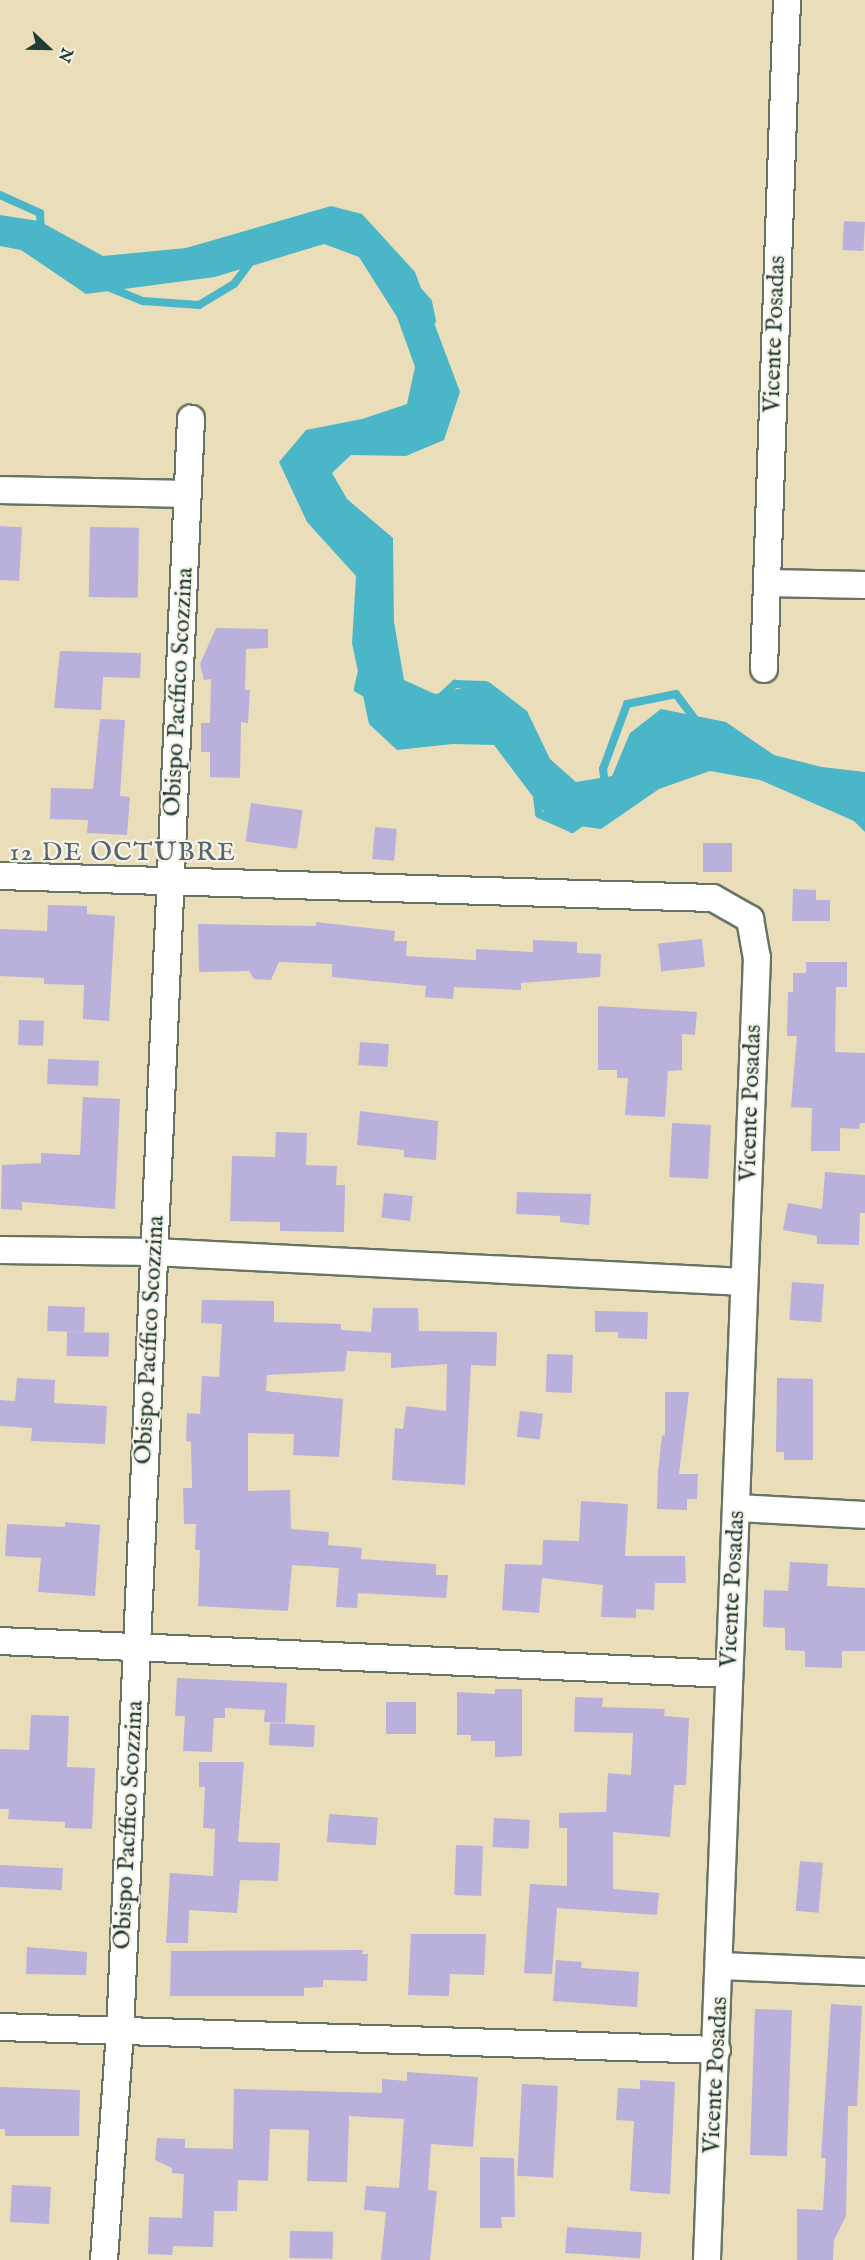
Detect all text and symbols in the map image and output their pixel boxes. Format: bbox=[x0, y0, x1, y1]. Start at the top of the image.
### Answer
north arrow bbox=[18, 18, 78, 78]
text: N bbox=[53, 45, 77, 65]
street label: Vicente Posadas bbox=[758, 255, 792, 413]
street label: Obispo Pacífico Scozzina bbox=[158, 567, 200, 817]
district label: 12 DE OCTUBRE bbox=[9, 837, 237, 869]
street label: Vicente Posadas bbox=[734, 1024, 768, 1182]
street label: Obispo Pacífico Scozzina bbox=[129, 1215, 171, 1465]
street label: Vicente Posadas bbox=[715, 1510, 751, 1668]
street label: Obispo Pacífico Scozzina bbox=[108, 1700, 150, 1950]
street label: Vicente Posadas bbox=[698, 1996, 734, 2154]

